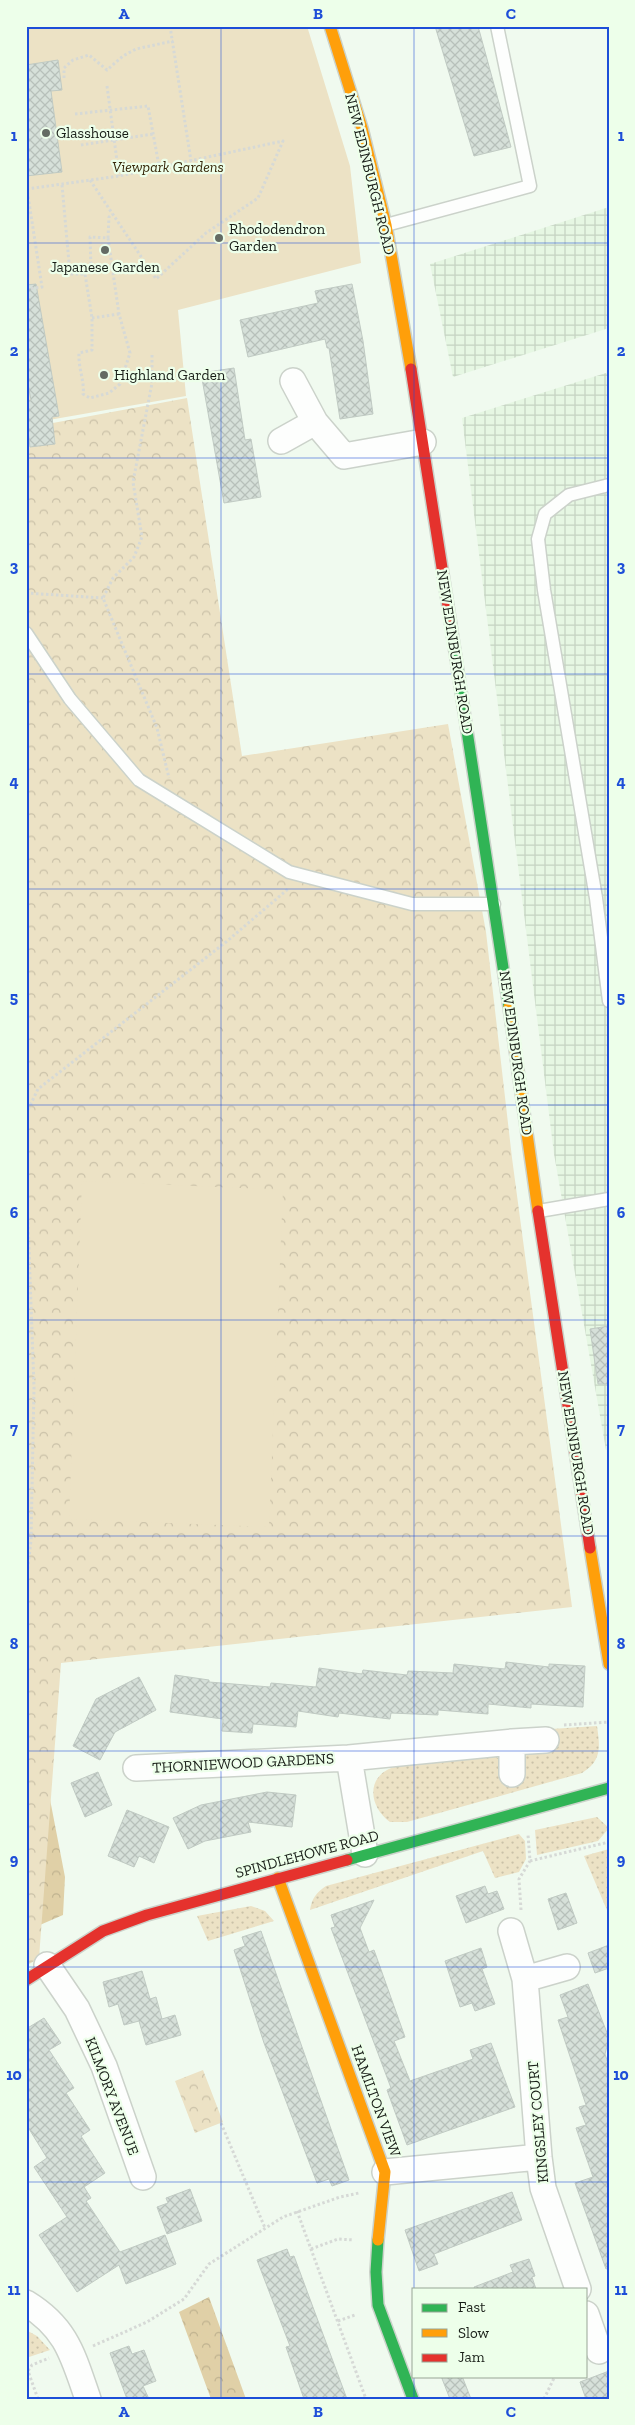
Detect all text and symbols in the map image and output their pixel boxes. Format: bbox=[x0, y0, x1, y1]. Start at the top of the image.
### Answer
text: A bbox=[119, 4, 130, 23]
text: B bbox=[313, 4, 323, 23]
text: C bbox=[506, 4, 516, 23]
street label: NEW EDINBURGH ROAD bbox=[341, 91, 399, 257]
place label: Glasshouse bbox=[56, 124, 129, 142]
text: 1 bbox=[11, 126, 18, 145]
text: 1 bbox=[618, 126, 625, 145]
marker: Glasshouse bbox=[40, 127, 52, 139]
park label: Viewpark Gardens bbox=[112, 158, 224, 176]
place label: Rhododendron Garden bbox=[229, 220, 325, 255]
marker: Rhododendron Garden bbox=[213, 232, 225, 244]
marker: Japanese Garden bbox=[99, 244, 111, 256]
place label: Japanese Garden bbox=[50, 258, 160, 276]
text: 2 bbox=[10, 341, 19, 360]
text: 2 bbox=[617, 341, 626, 360]
place label: Highland Garden bbox=[114, 366, 226, 384]
marker: Highland Garden bbox=[98, 369, 110, 381]
text: 3 bbox=[10, 557, 19, 576]
text: 3 bbox=[617, 557, 626, 576]
street label: NEW EDINBURGH ROAD bbox=[433, 569, 477, 735]
text: 4 bbox=[9, 772, 19, 791]
text: 4 bbox=[616, 772, 626, 791]
street label: NEW EDINBURGH ROAD bbox=[496, 970, 536, 1136]
text: 5 bbox=[10, 988, 18, 1007]
text: 5 bbox=[617, 988, 625, 1007]
text: 6 bbox=[10, 1203, 19, 1222]
text: 6 bbox=[617, 1203, 626, 1222]
street label: NEW EDINBURGH ROAD bbox=[554, 1370, 598, 1536]
text: 7 bbox=[10, 1419, 18, 1438]
text: 7 bbox=[617, 1419, 625, 1438]
text: 8 bbox=[10, 1634, 19, 1653]
text: 8 bbox=[617, 1634, 626, 1653]
street label: THORNIEWOOD GARDENS bbox=[152, 1749, 334, 1777]
street label: SPINDLEHOWE ROAD bbox=[233, 1826, 381, 1882]
text: 9 bbox=[10, 1850, 19, 1869]
text: 9 bbox=[617, 1850, 626, 1869]
street label: KILMORY AVENUE bbox=[81, 2034, 143, 2158]
street label: HAMILTON VIEW bbox=[347, 2043, 405, 2159]
street label: KINGSLEY COURT bbox=[524, 2060, 552, 2184]
text: 10 bbox=[6, 2065, 22, 2084]
text: 10 bbox=[613, 2065, 629, 2084]
text: 11 bbox=[8, 2280, 21, 2299]
text: 11 bbox=[615, 2280, 628, 2299]
legend bbox=[412, 2288, 588, 2378]
text: Fast bbox=[458, 2298, 486, 2316]
text: Slow bbox=[458, 2324, 490, 2342]
text: Jam bbox=[458, 2348, 485, 2366]
text: A bbox=[119, 2402, 130, 2421]
text: B bbox=[313, 2402, 323, 2421]
text: C bbox=[506, 2402, 516, 2421]

